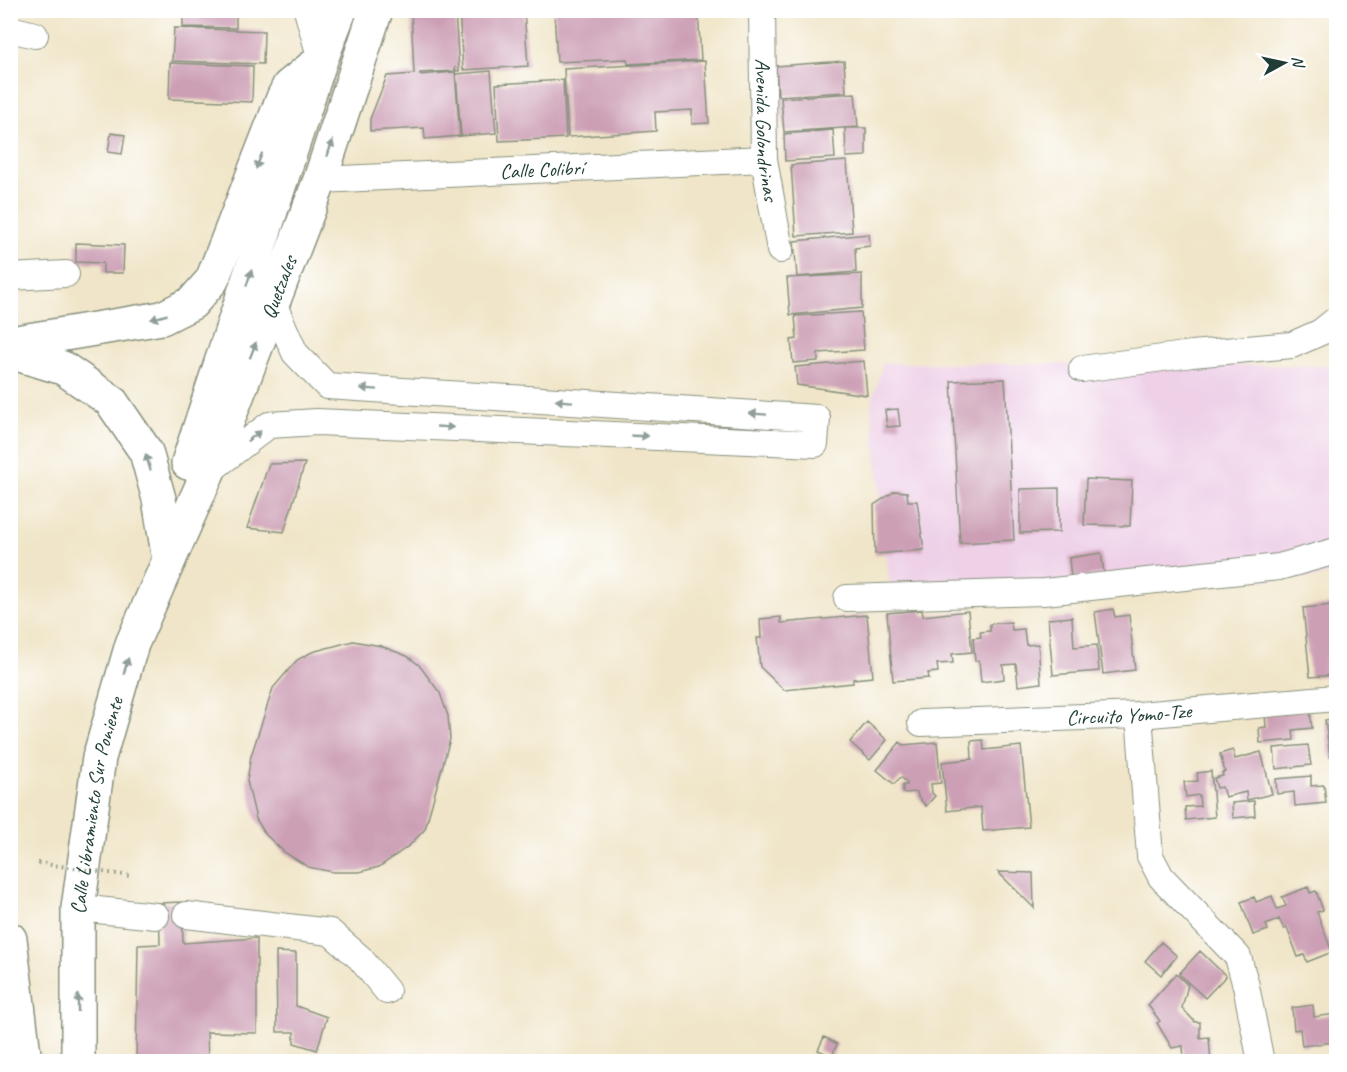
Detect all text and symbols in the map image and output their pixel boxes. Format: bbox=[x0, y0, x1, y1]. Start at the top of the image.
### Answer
north arrow bbox=[1254, 33, 1314, 93]
text: N bbox=[1287, 55, 1309, 70]
street label: Avenida Golondrinas bbox=[750, 58, 785, 205]
one-way arrow bbox=[326, 139, 335, 157]
one-way arrow bbox=[254, 152, 264, 170]
street label: Calle Colibrí bbox=[499, 154, 588, 184]
street label: Quetzales bbox=[255, 251, 303, 322]
one-way arrow bbox=[245, 269, 254, 287]
one-way arrow bbox=[150, 313, 168, 322]
one-way arrow bbox=[249, 340, 259, 358]
one-way arrow bbox=[360, 384, 379, 394]
one-way arrow bbox=[554, 397, 573, 406]
one-way arrow bbox=[749, 409, 768, 419]
one-way arrow bbox=[436, 423, 455, 432]
one-way arrow bbox=[247, 431, 262, 443]
one-way arrow bbox=[631, 431, 650, 440]
one-way arrow bbox=[143, 453, 152, 471]
one-way arrow bbox=[121, 657, 131, 675]
street label: Calle Libramiento Sur Poniente bbox=[65, 693, 129, 914]
street label: Circuito Yomo-Tze bbox=[1066, 697, 1194, 731]
one-way arrow bbox=[73, 994, 83, 1013]

